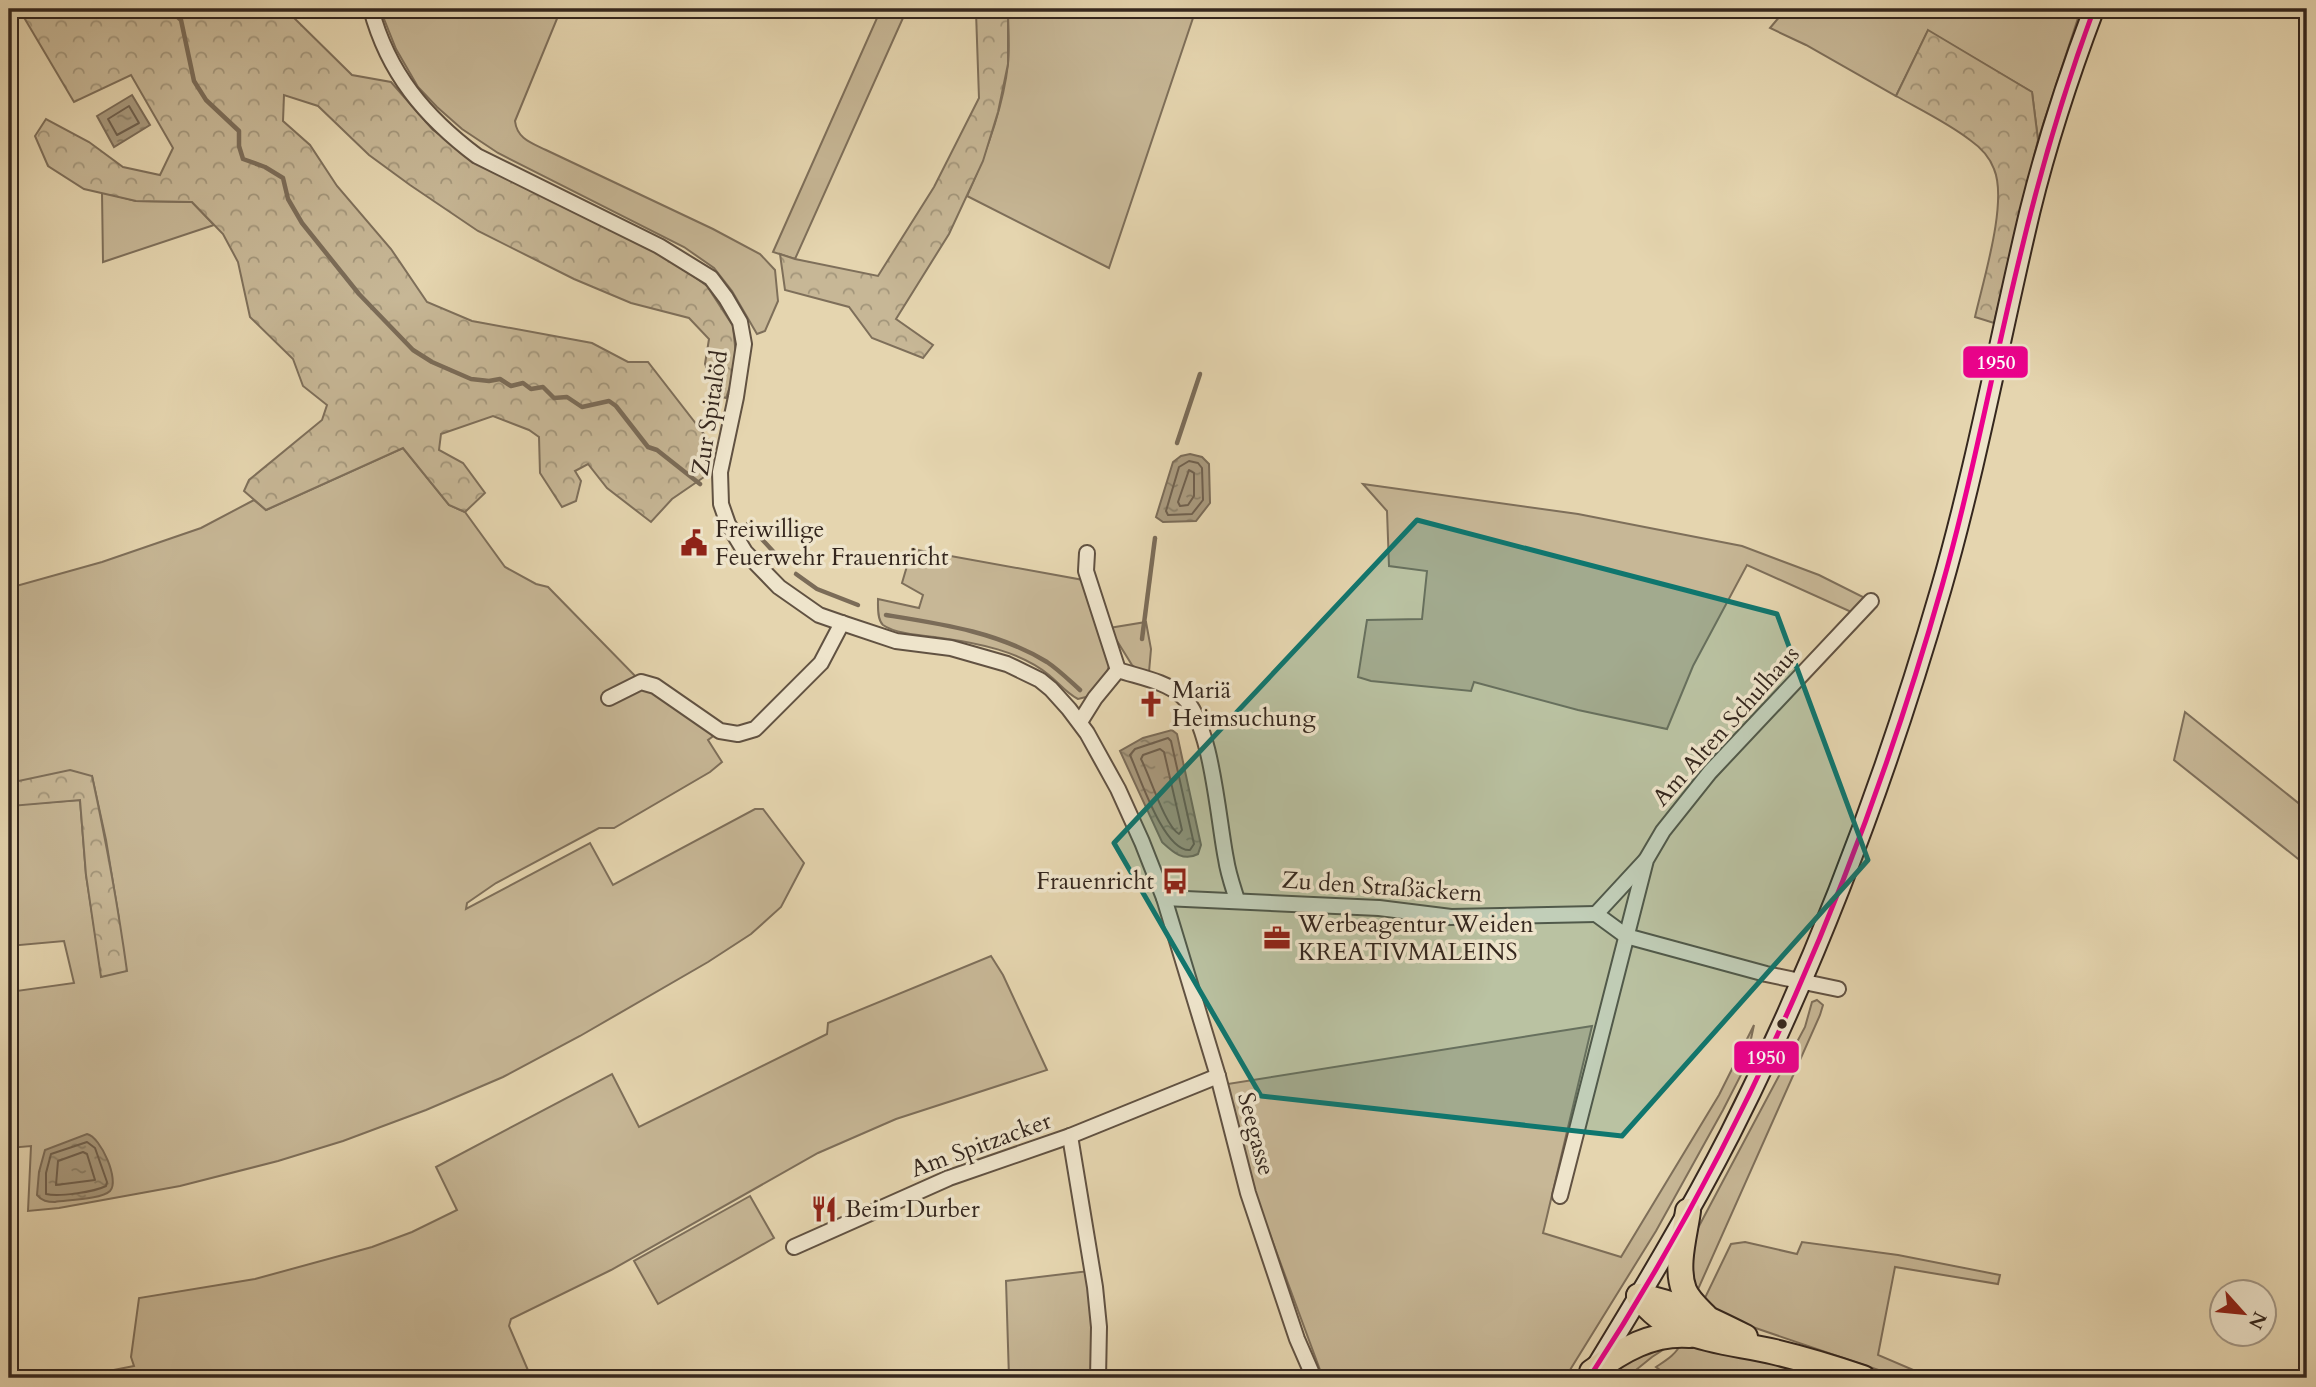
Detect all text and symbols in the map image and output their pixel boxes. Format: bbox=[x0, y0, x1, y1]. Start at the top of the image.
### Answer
line badge: 1950 bbox=[1962, 345, 2029, 379]
street label: Zur Spitalöd bbox=[684, 348, 736, 478]
text: 1950 bbox=[1977, 350, 2016, 376]
place label: Freiwillige Feuerwehr Frauenricht bbox=[715, 513, 949, 574]
public building icon: Freiwillige Feuerwehr Frauenricht bbox=[679, 528, 709, 558]
street label: Am Alten Schulhaus bbox=[1645, 639, 1807, 813]
place label: Mariä Heimsuchung bbox=[1172, 674, 1316, 735]
church icon: Mariä Heimsuchung bbox=[1136, 689, 1166, 719]
street label: Zu den Straßäckern bbox=[1281, 864, 1484, 911]
place label: Frauenricht bbox=[1036, 865, 1154, 898]
bus stop icon: Frauenricht bbox=[1160, 866, 1190, 896]
place label: Werbeagentur Weiden KREATIVMALEINS bbox=[1297, 908, 1534, 969]
office icon: Werbeagentur Weiden KREATIVMALEINS bbox=[1262, 923, 1292, 953]
unlabelled marker bbox=[1775, 1017, 1789, 1031]
line badge: 1950 bbox=[1733, 1040, 1800, 1074]
text: 1950 bbox=[1747, 1045, 1786, 1071]
street label: Seegasse bbox=[1229, 1089, 1283, 1179]
street label: Am Spitzacker bbox=[906, 1104, 1056, 1186]
place label: Beim Durber bbox=[845, 1193, 980, 1226]
restaurant icon: Beim Durber bbox=[809, 1194, 839, 1224]
north arrow bbox=[2208, 1278, 2278, 1348]
text: N bbox=[2242, 1307, 2273, 1334]

